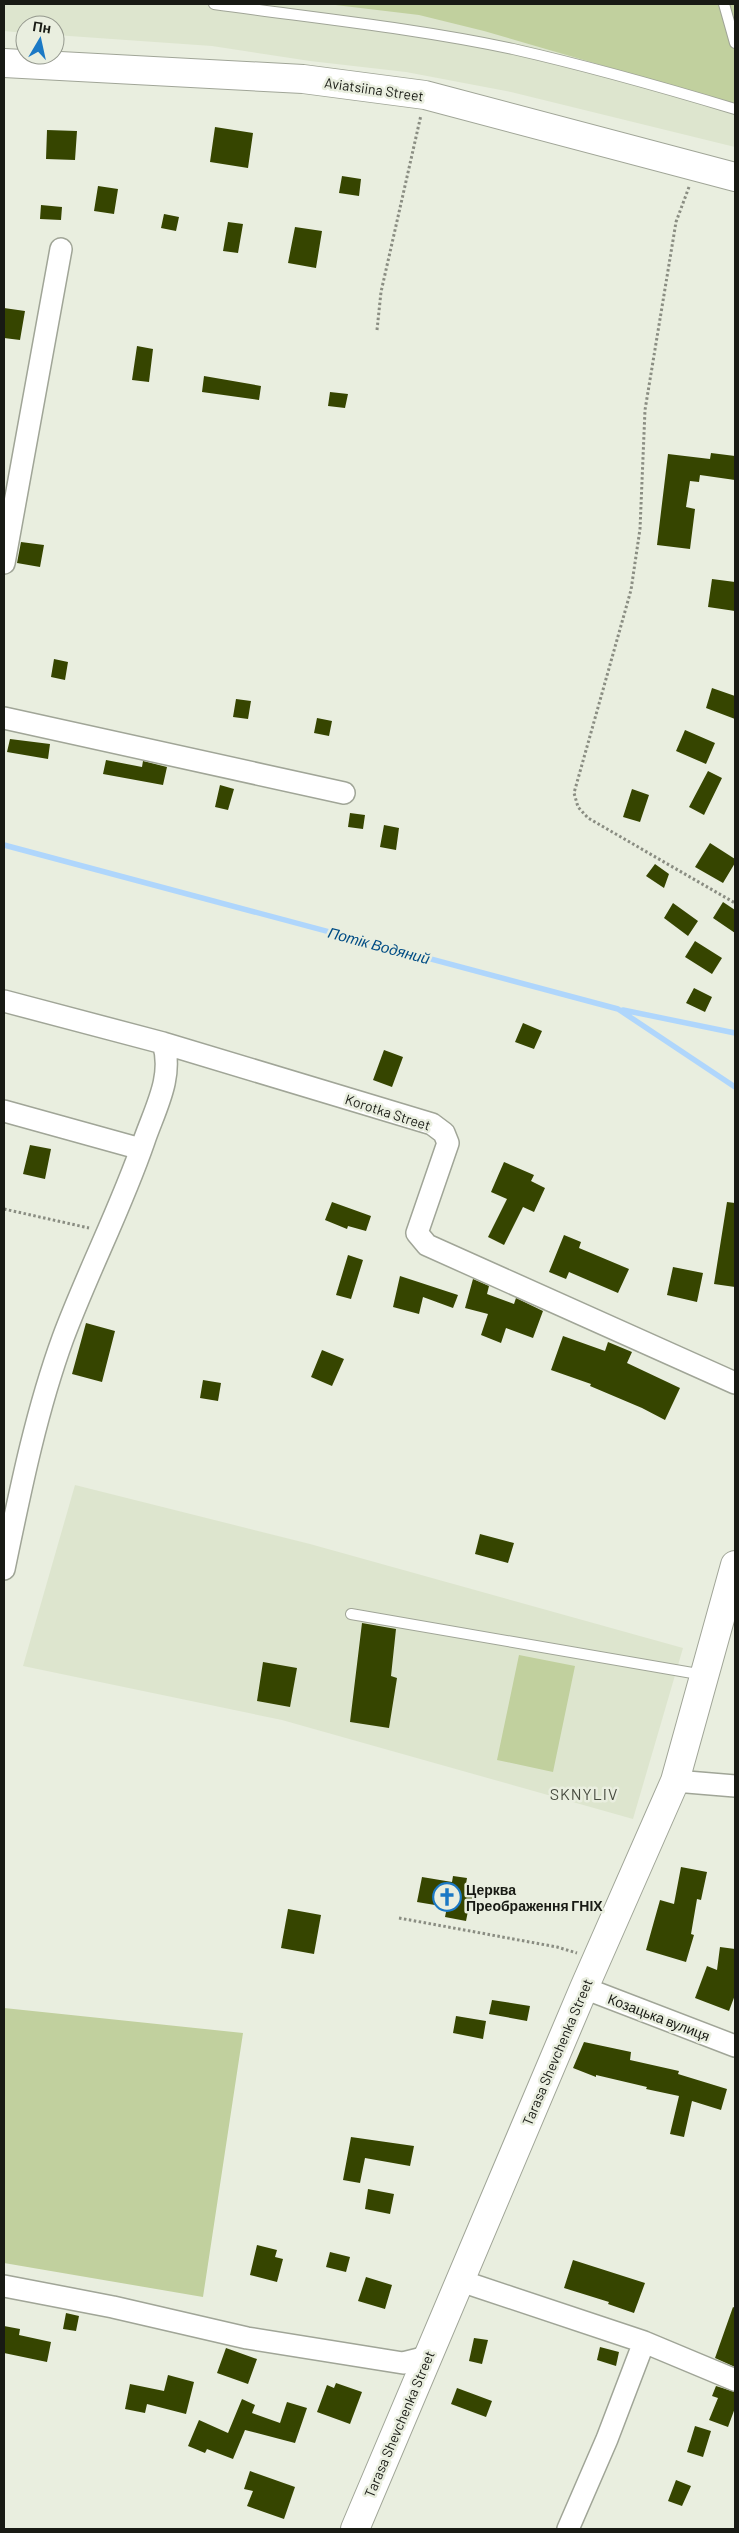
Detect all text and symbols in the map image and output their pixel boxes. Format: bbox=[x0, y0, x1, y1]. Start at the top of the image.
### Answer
north arrow bbox=[15, 15, 65, 65]
text: Пн bbox=[32, 17, 53, 37]
street label: Aviatsiina Street bbox=[323, 74, 425, 104]
water label: Потік Водяний bbox=[326, 923, 432, 967]
street label: Korotka Street bbox=[343, 1090, 433, 1134]
district label: SKNYLIV bbox=[550, 1784, 618, 1803]
place label: Церква Преображення ГНІХ bbox=[466, 1881, 603, 1914]
church icon: Церква Преображення ГНІХ bbox=[432, 1882, 462, 1912]
street label: Tarasa Shevchenka Street bbox=[518, 1976, 596, 2128]
street label: Козацька вулиця bbox=[606, 1990, 712, 2044]
street label: Tarasa Shevchenka Street bbox=[360, 2348, 438, 2500]

